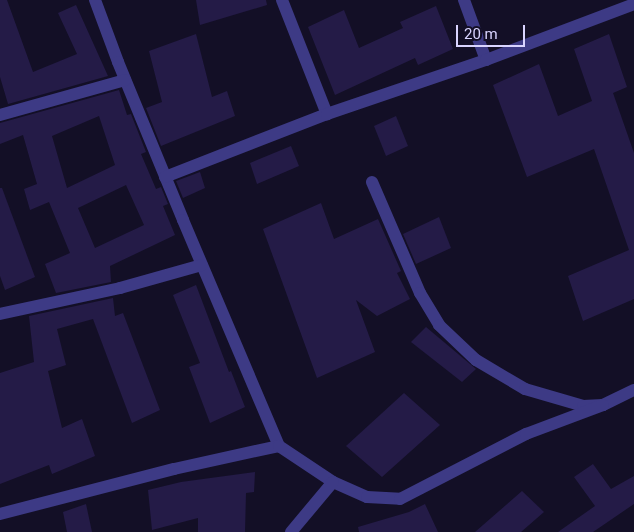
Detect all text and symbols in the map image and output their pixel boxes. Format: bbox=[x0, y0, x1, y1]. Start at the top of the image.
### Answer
scale bar bbox=[459, 15, 528, 47]
text: 20 m bbox=[464, 25, 498, 43]

